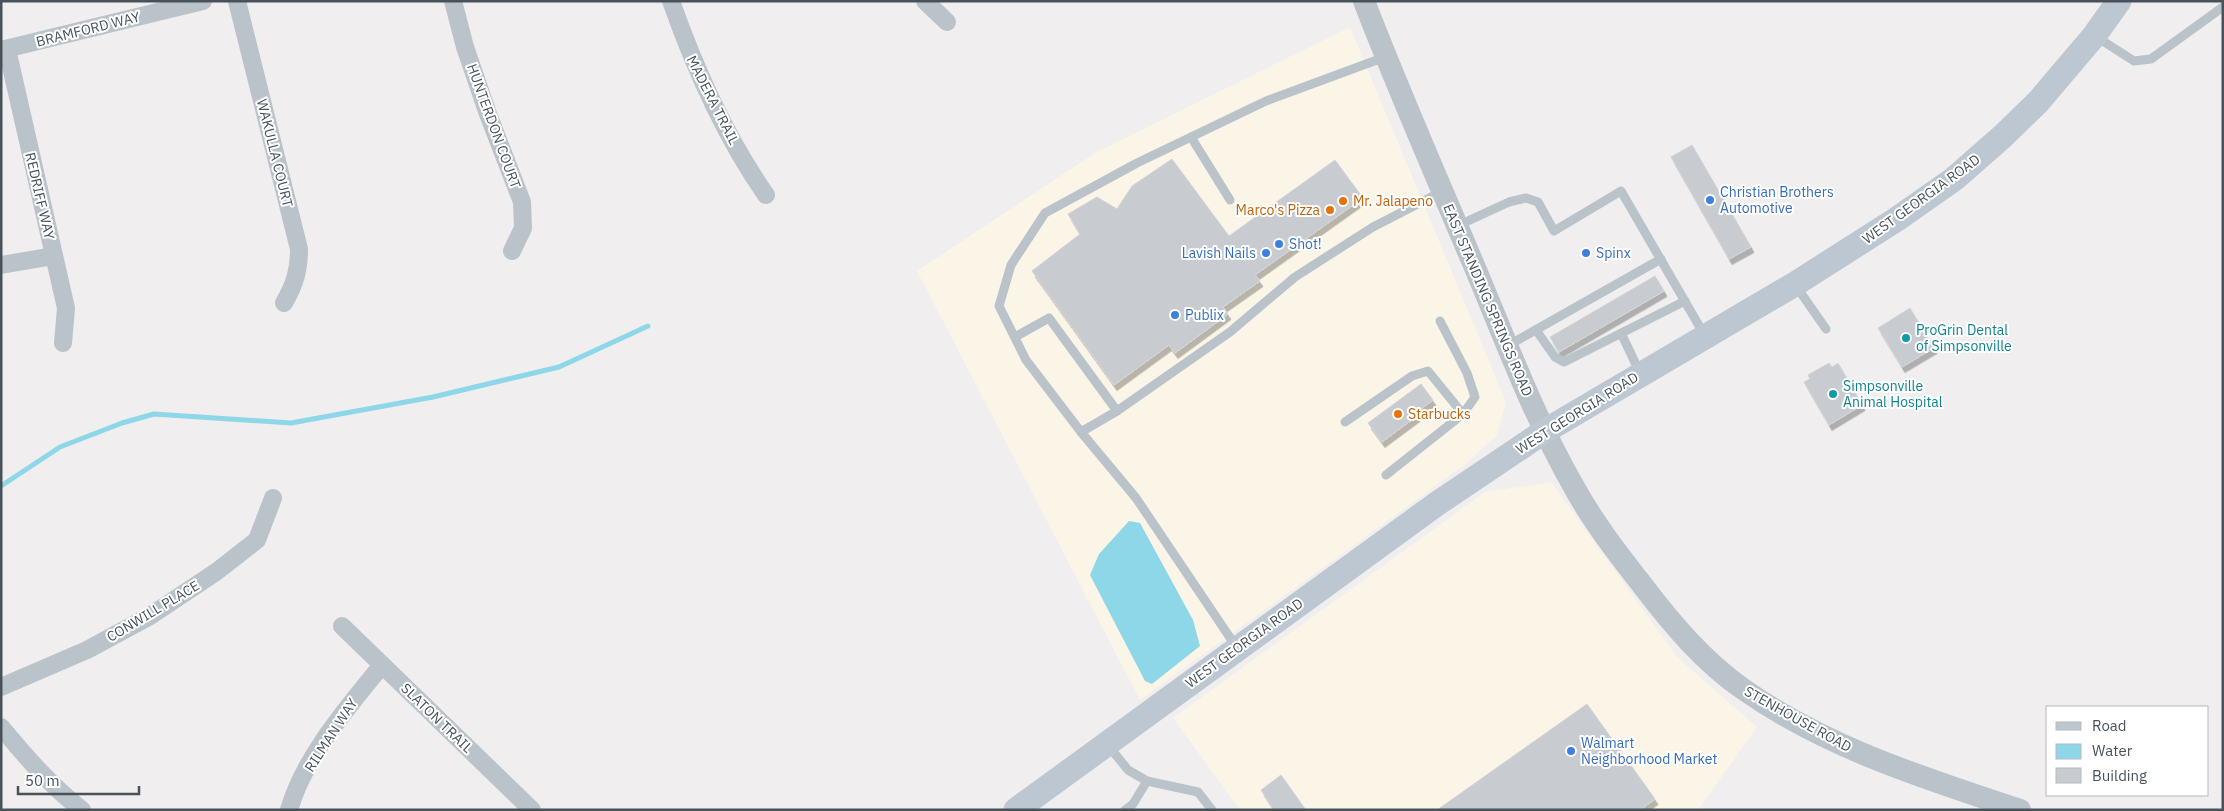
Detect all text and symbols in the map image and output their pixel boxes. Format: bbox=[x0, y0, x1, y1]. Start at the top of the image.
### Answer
street label: BRAMFORD WAY bbox=[34, 7, 143, 51]
street label: MADERA TRAIL bbox=[683, 52, 743, 148]
street label: HUNTERDON COURT bbox=[463, 61, 525, 191]
street label: WAKULLA COURT bbox=[253, 97, 297, 209]
street label: WEST GEORGIA ROAD bbox=[1859, 150, 1983, 248]
street label: REDRIFF WAY bbox=[21, 151, 59, 242]
place label: Christian Brothers Automotive bbox=[1720, 183, 1834, 217]
place label: Mr. Jalapeno bbox=[1353, 192, 1433, 210]
marker: Christian Brothers Automotive bbox=[1704, 194, 1716, 206]
marker: Mr. Jalapeno bbox=[1337, 195, 1349, 207]
place label: Marco's Pizza bbox=[1236, 201, 1321, 219]
street label: EAST STANDING SPRINGS ROAD bbox=[1439, 201, 1537, 399]
marker: Marco's Pizza bbox=[1324, 204, 1336, 216]
place label: Shot! bbox=[1289, 235, 1322, 253]
marker: Shot! bbox=[1273, 238, 1285, 250]
place label: Lavish Nails bbox=[1182, 244, 1256, 262]
place label: Spinx bbox=[1596, 244, 1631, 262]
marker: Lavish Nails bbox=[1260, 247, 1272, 259]
marker: Spinx bbox=[1580, 247, 1592, 259]
place label: Publix bbox=[1185, 306, 1224, 324]
marker: Publix bbox=[1169, 309, 1181, 321]
place label: ProGrin Dental of Simpsonville bbox=[1916, 321, 2012, 355]
marker: ProGrin Dental of Simpsonville bbox=[1900, 332, 1912, 344]
street label: WEST GEORGIA ROAD bbox=[1512, 368, 1642, 458]
place label: Simpsonville Animal Hospital bbox=[1843, 377, 1943, 411]
marker: Simpsonville Animal Hospital bbox=[1827, 388, 1839, 400]
place label: Starbucks bbox=[1408, 405, 1471, 423]
marker: Starbucks bbox=[1392, 408, 1404, 420]
street label: CONWILL PLACE bbox=[103, 576, 203, 646]
street label: WEST GEORGIA ROAD bbox=[1182, 594, 1306, 692]
street label: SLATON TRAIL bbox=[397, 679, 477, 757]
street label: STENHOUSE ROAD bbox=[1741, 682, 1855, 756]
street label: RILMAN WAY bbox=[301, 694, 362, 775]
legend bbox=[2046, 706, 2209, 796]
text: Road bbox=[2092, 716, 2127, 735]
place label: Walmart Neighborhood Market bbox=[1581, 734, 1717, 768]
text: Water bbox=[2092, 741, 2133, 760]
marker: Walmart Neighborhood Market bbox=[1565, 745, 1577, 757]
scale bar bbox=[18, 764, 139, 796]
text: Building bbox=[2092, 766, 2147, 785]
text: 50 m bbox=[25, 771, 60, 790]

